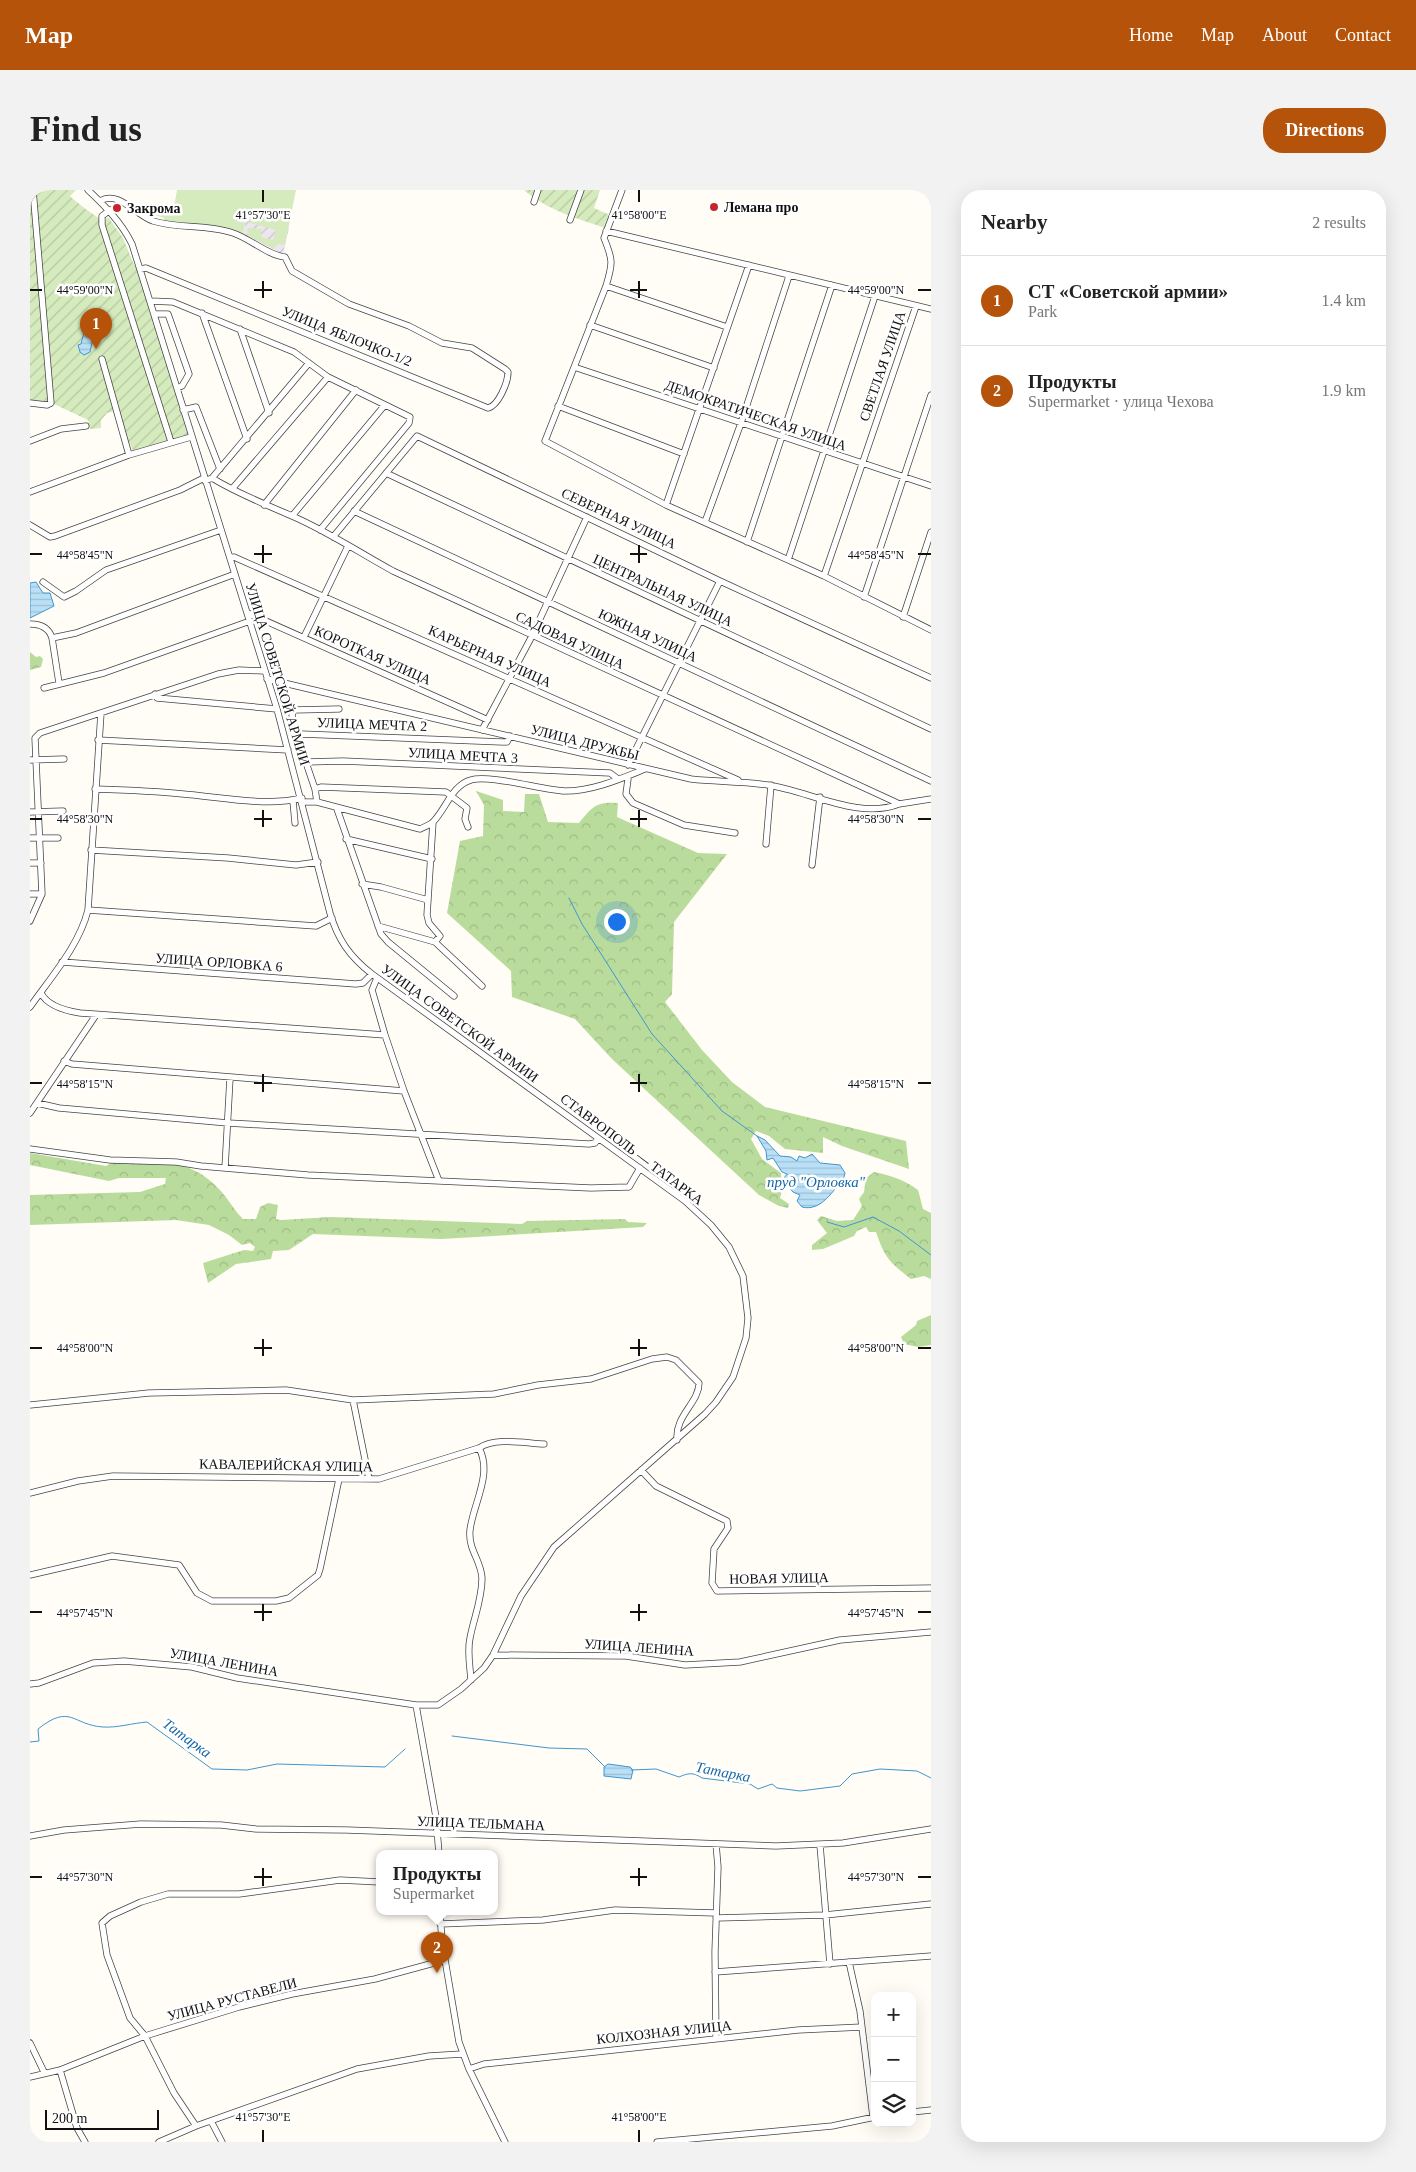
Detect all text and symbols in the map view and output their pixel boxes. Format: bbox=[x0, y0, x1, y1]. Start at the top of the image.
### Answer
text: Map bbox=[25, 22, 73, 48]
text: Home bbox=[1129, 25, 1173, 45]
text: Map bbox=[1201, 25, 1234, 45]
text: About bbox=[1262, 25, 1307, 45]
text: Contact bbox=[1335, 25, 1391, 45]
button: Directions bbox=[1263, 108, 1386, 153]
text: Find us bbox=[30, 110, 142, 149]
place label: Лемана про bbox=[724, 200, 798, 215]
place label: Закрома bbox=[127, 201, 180, 216]
marker: Лемана про bbox=[708, 201, 720, 213]
marker: Закрома bbox=[111, 202, 123, 214]
text: 41°57'30"E bbox=[235, 208, 291, 222]
text: 41°58'00"E bbox=[611, 208, 667, 222]
text: Nearby bbox=[981, 210, 1048, 234]
text: 2 results bbox=[1312, 214, 1366, 231]
text: СТ «Советской армии» bbox=[1028, 281, 1228, 302]
text: 44°59'00"N bbox=[57, 283, 114, 297]
text: 44°59'00"N bbox=[848, 283, 905, 297]
text: 1 bbox=[993, 292, 1001, 309]
text: 1.4 km bbox=[1322, 292, 1366, 309]
text: Park bbox=[1028, 303, 1057, 320]
street label: УЛИЦА ЯБЛОЧКО-1/2 bbox=[280, 304, 414, 369]
pin: 1 bbox=[80, 308, 112, 349]
street label: СВЕТЛАЯ УЛИЦА bbox=[857, 308, 909, 423]
text: Продукты bbox=[1028, 371, 1117, 392]
street label: ДЕМОКРАТИЧЕСКАЯ УЛИЦА bbox=[663, 377, 849, 454]
text: 2 bbox=[993, 382, 1001, 399]
text: 1.9 km bbox=[1322, 382, 1366, 399]
text: Supermarket · улица Чехова bbox=[1028, 393, 1214, 410]
street label: СЕВЕРНАЯ УЛИЦА bbox=[559, 485, 679, 552]
text: 44°58'45"N bbox=[57, 548, 114, 562]
text: 44°58'45"N bbox=[848, 548, 905, 562]
street label: ЦЕНТРАЛЬНАЯ УЛИЦА bbox=[591, 551, 736, 630]
street label: УЛИЦА СОВЕТСКОЙ АРМИИ bbox=[243, 581, 313, 767]
street label: ЮЖНАЯ УЛИЦА bbox=[596, 606, 700, 665]
street label: САДОВАЯ УЛИЦА bbox=[513, 609, 627, 673]
street label: КОРОТКАЯ УЛИЦА bbox=[312, 623, 434, 688]
street label: КАРЬЕРНАЯ УЛИЦА bbox=[426, 623, 554, 691]
street label: УЛИЦА МЕЧТА 2 bbox=[317, 715, 427, 734]
street label: УЛИЦА ДРУЖБЫ bbox=[529, 722, 641, 763]
street label: УЛИЦА МЕЧТА 3 bbox=[408, 745, 518, 766]
text: 44°58'30"N bbox=[57, 812, 114, 826]
text: 44°58'30"N bbox=[848, 812, 905, 826]
your location bbox=[604, 909, 630, 935]
street label: УЛИЦА ОРЛОВКА 6 bbox=[155, 951, 283, 974]
street label: УЛИЦА СОВЕТСКОЙ АРМИИ bbox=[378, 961, 542, 1085]
text: 44°58'15"N bbox=[57, 1077, 114, 1091]
text: 44°58'15"N bbox=[848, 1077, 905, 1091]
street label: СТАВРОПОЛЬ — ТАТАРКА bbox=[557, 1091, 707, 1208]
water label: пруд "Орловка" bbox=[767, 1174, 866, 1190]
text: 44°58'00"N bbox=[57, 1341, 114, 1355]
text: 44°58'00"N bbox=[848, 1341, 905, 1355]
street label: КАВАЛЕРИЙСКАЯ УЛИЦА bbox=[199, 1455, 374, 1475]
street label: НОВАЯ УЛИЦА bbox=[729, 1570, 830, 1587]
text: 44°57'45"N bbox=[57, 1606, 114, 1620]
text: 44°57'45"N bbox=[848, 1606, 905, 1620]
street label: УЛИЦА ЛЕНИНА bbox=[583, 1636, 695, 1659]
street label: УЛИЦА ЛЕНИНА bbox=[168, 1646, 280, 1680]
water label: Татарка bbox=[160, 1715, 214, 1761]
water label: Татарка bbox=[694, 1759, 752, 1785]
street label: УЛИЦА ТЕЛЬМАНА bbox=[417, 1814, 546, 1833]
popup bbox=[376, 1850, 498, 1915]
text: Продукты bbox=[393, 1863, 481, 1884]
text: 44°57'30"N bbox=[57, 1870, 114, 1884]
text: 44°57'30"N bbox=[848, 1870, 905, 1884]
text: Supermarket bbox=[393, 1885, 474, 1902]
pin: 2 bbox=[421, 1932, 453, 1973]
street label: УЛИЦА РУСТАВЕЛИ bbox=[166, 1975, 299, 2024]
map controls bbox=[871, 1992, 916, 2127]
button: + bbox=[871, 1992, 916, 2037]
street label: КОЛХОЗНАЯ УЛИЦА bbox=[596, 2018, 733, 2047]
button: − bbox=[871, 2037, 916, 2082]
button: layers bbox=[871, 2082, 916, 2127]
scale bar bbox=[45, 2107, 159, 2130]
text: 41°57'30"E bbox=[235, 2110, 291, 2124]
text: 41°58'00"E bbox=[611, 2110, 667, 2124]
text: 200 m bbox=[52, 2111, 87, 2126]

